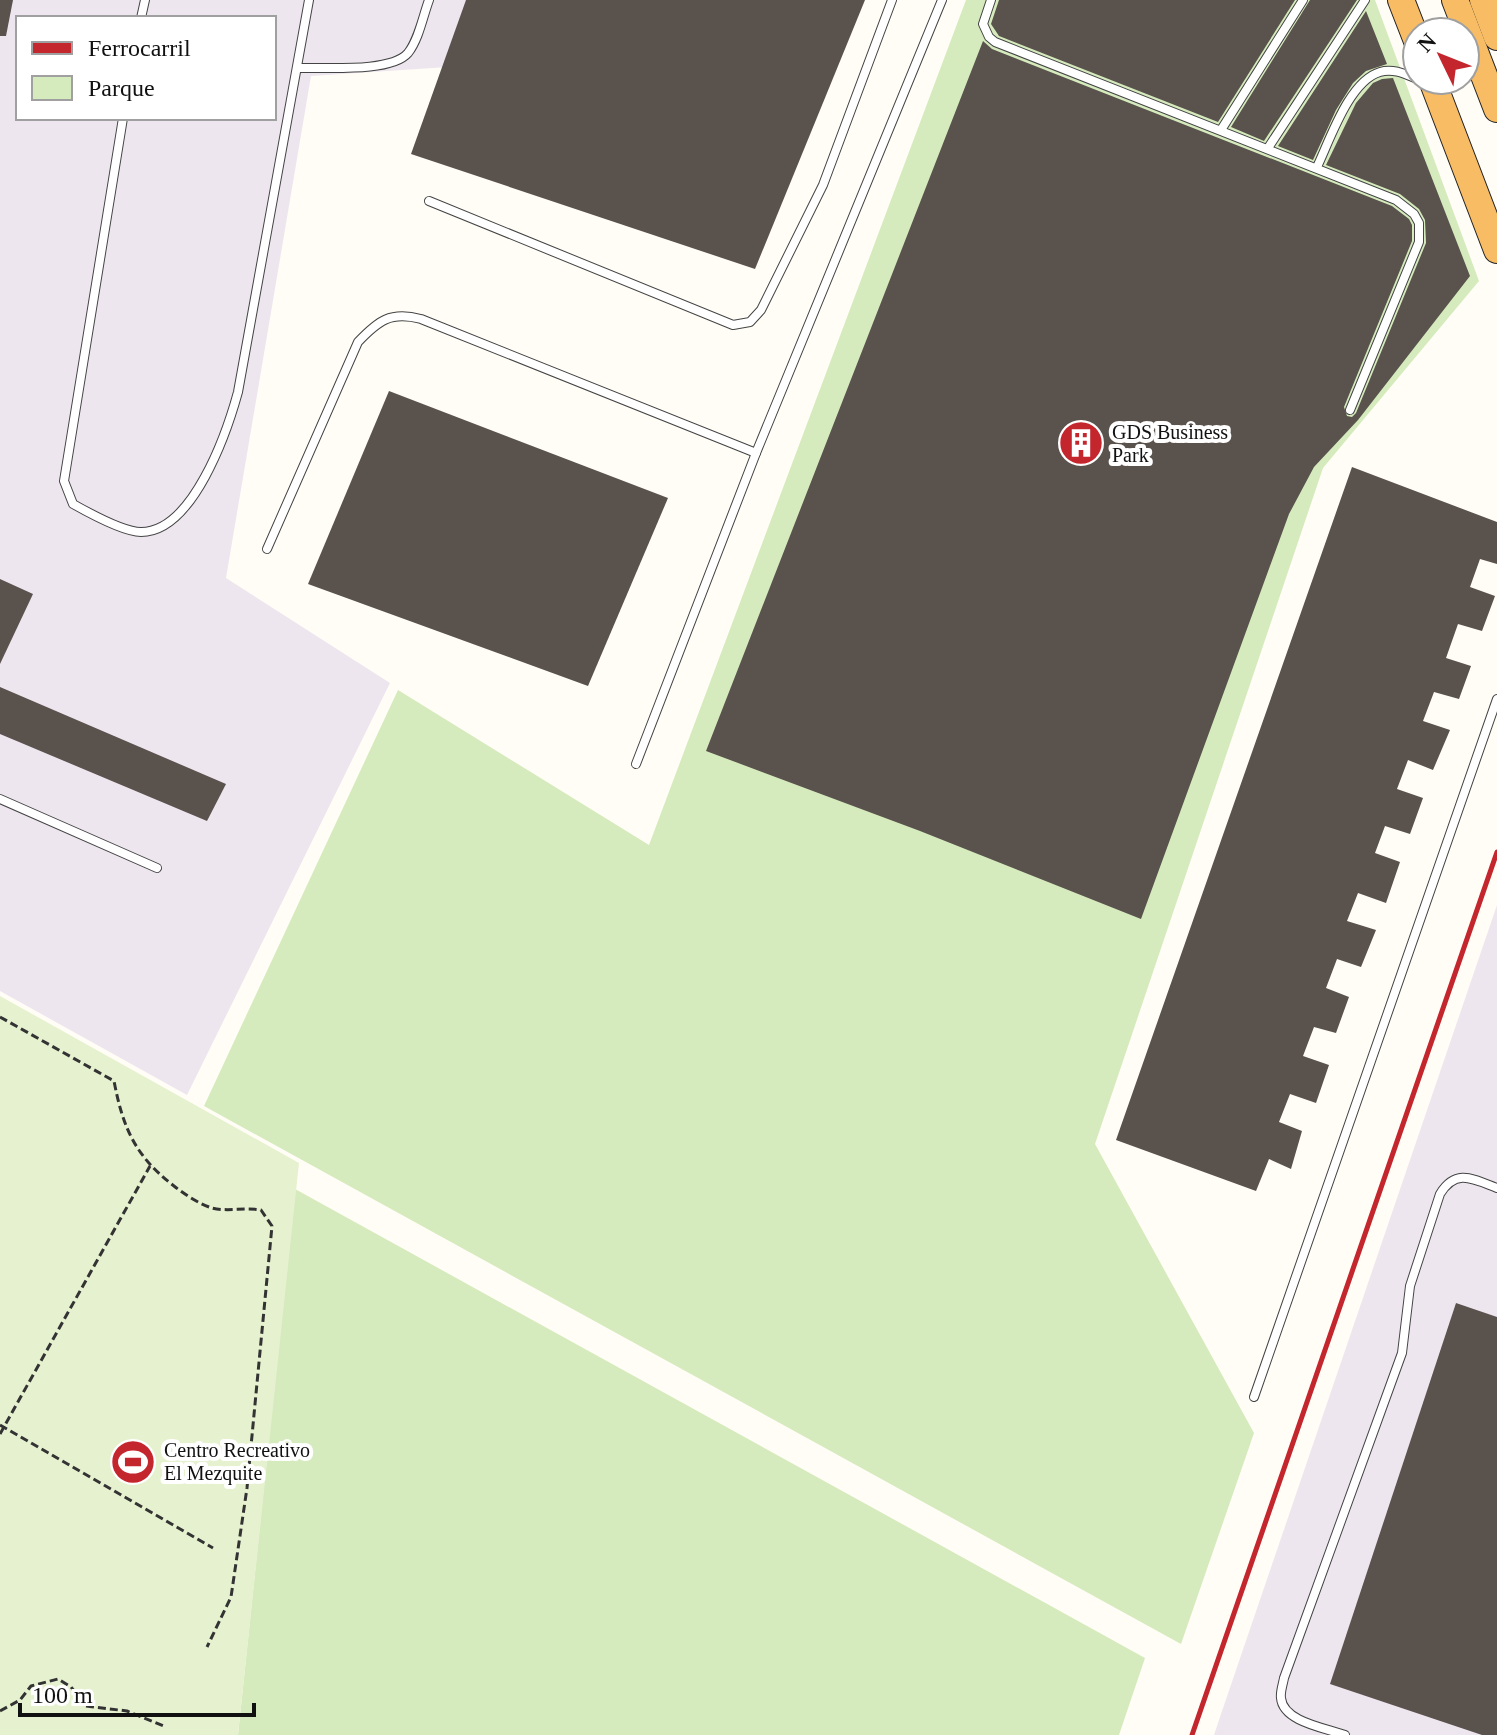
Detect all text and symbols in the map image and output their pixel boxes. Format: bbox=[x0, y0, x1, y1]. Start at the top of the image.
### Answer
legend bbox=[16, 16, 276, 120]
north arrow bbox=[1401, 16, 1481, 96]
text: N bbox=[1412, 28, 1441, 57]
text: Ferrocarril bbox=[88, 35, 191, 61]
text: Parque bbox=[88, 75, 155, 101]
building icon: GDS Business Park bbox=[1057, 419, 1105, 467]
place label: GDS Business Park bbox=[1112, 421, 1228, 466]
sports icon: Centro Recreativo El Mezquite bbox=[109, 1438, 157, 1486]
place label: Centro Recreativo El Mezquite bbox=[164, 1439, 310, 1485]
scale bar bbox=[20, 1667, 254, 1717]
text: 100 m bbox=[32, 1682, 93, 1708]

